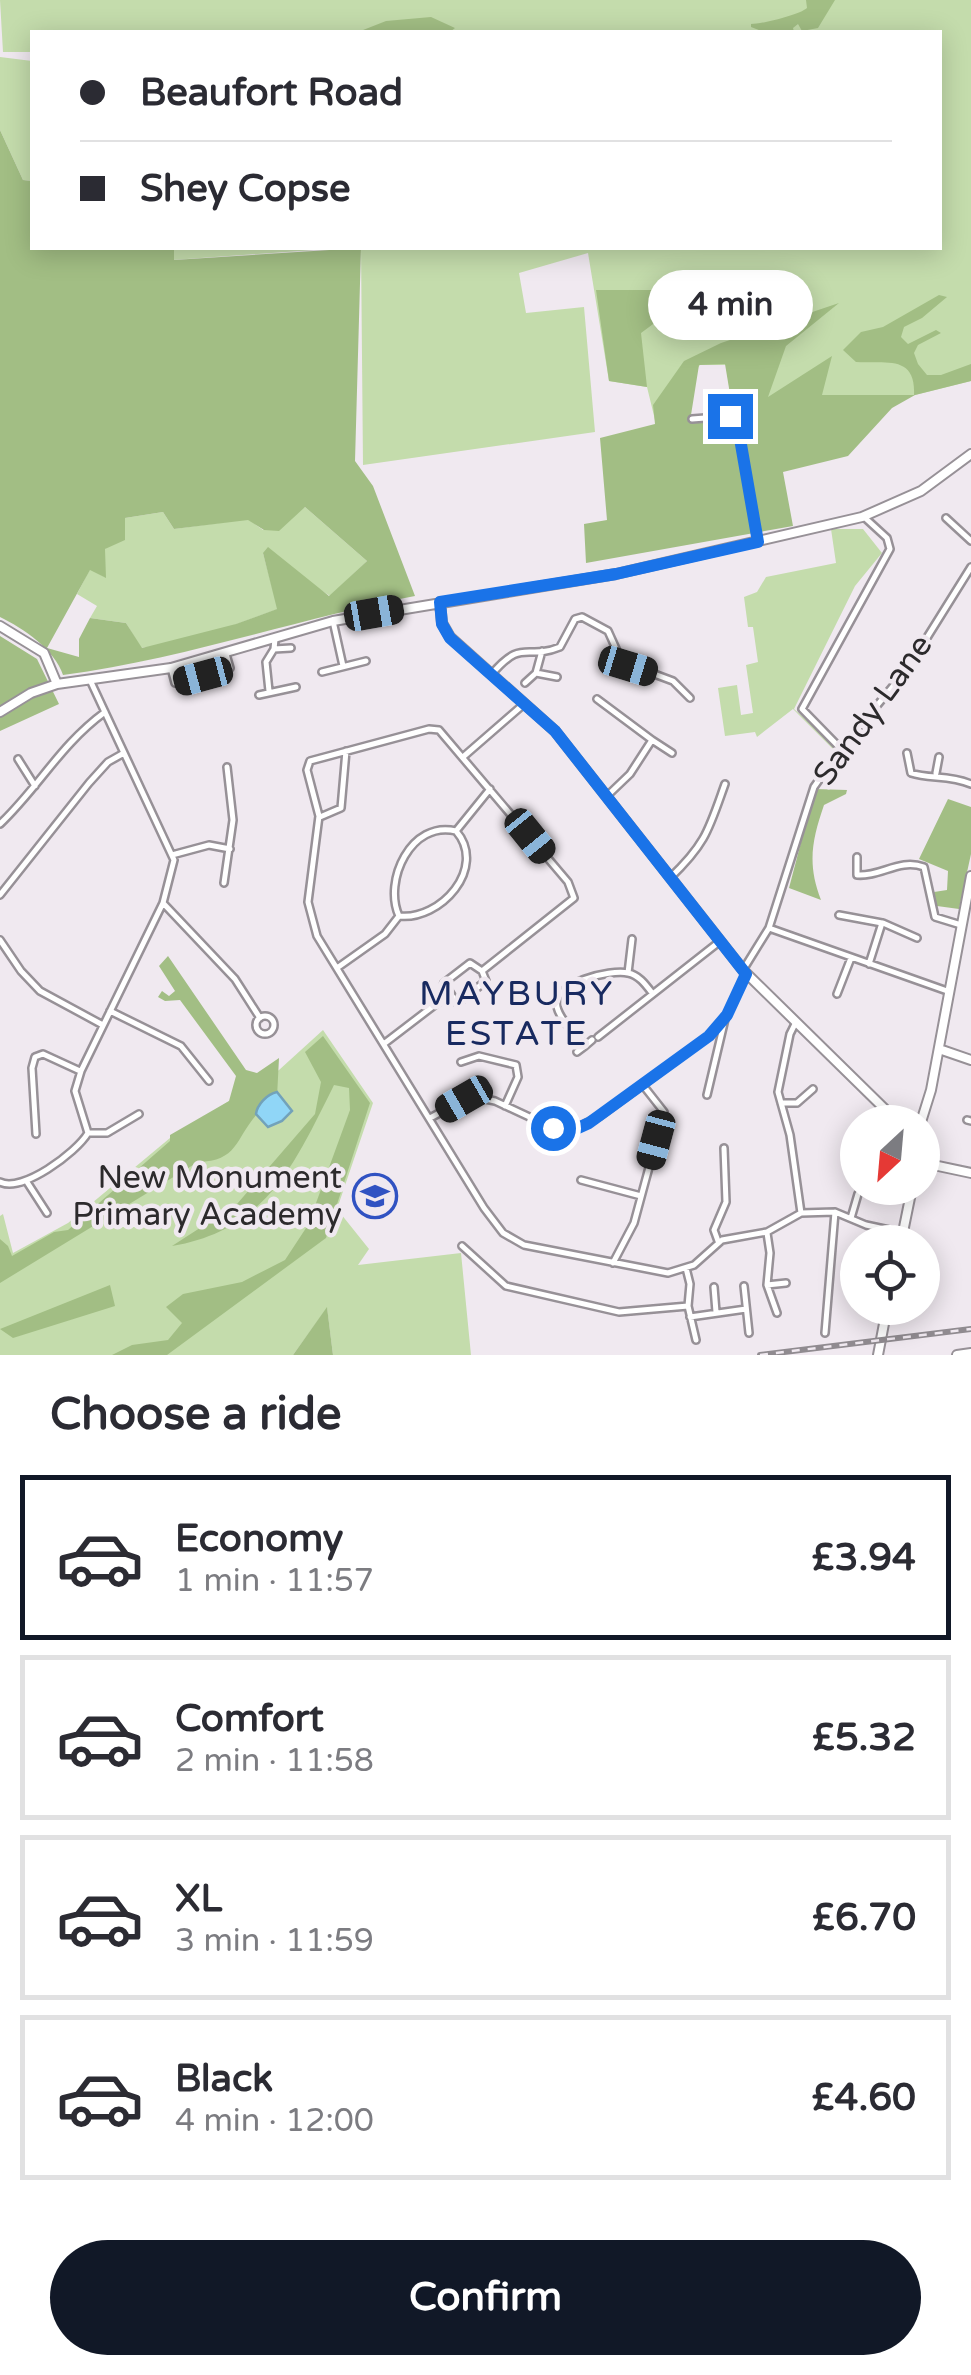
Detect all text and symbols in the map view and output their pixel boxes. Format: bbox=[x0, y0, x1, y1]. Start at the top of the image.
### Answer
text: Beaufort Road bbox=[140, 70, 403, 116]
text: Shey Copse bbox=[140, 166, 350, 212]
callout: 4 min bbox=[648, 271, 812, 341]
text: 4 min bbox=[688, 286, 773, 324]
route end bbox=[708, 394, 753, 439]
car bbox=[342, 593, 406, 633]
street label: Sandy Lane bbox=[806, 627, 940, 793]
car bbox=[595, 643, 661, 689]
car bbox=[170, 654, 236, 698]
car bbox=[499, 803, 561, 869]
district label: MAYBURY ESTATE bbox=[419, 973, 615, 1055]
car bbox=[431, 1071, 497, 1127]
north arrow bbox=[840, 1105, 940, 1205]
map controls bbox=[840, 1105, 940, 1325]
route start bbox=[531, 1106, 576, 1151]
car bbox=[634, 1107, 678, 1173]
place label: New Monument Primary Academy bbox=[72, 1159, 342, 1234]
school or university icon: New Monument Primary Academy bbox=[352, 1173, 398, 1219]
button: locate bbox=[840, 1225, 940, 1325]
text: Choose a ride bbox=[50, 1388, 341, 1442]
icon: car bbox=[55, 1513, 145, 1603]
text: Economy bbox=[175, 1516, 343, 1562]
text: £3.94 bbox=[812, 1535, 916, 1581]
text: 1 min · 11:57 bbox=[175, 1562, 374, 1600]
icon: car bbox=[55, 1693, 145, 1783]
text: Comfort bbox=[175, 1696, 324, 1742]
text: £5.32 bbox=[812, 1715, 916, 1761]
text: 2 min · 11:58 bbox=[175, 1742, 374, 1780]
icon: car bbox=[55, 1873, 145, 1963]
text: XL bbox=[175, 1876, 222, 1922]
text: £6.70 bbox=[812, 1895, 916, 1941]
text: 3 min · 11:59 bbox=[175, 1922, 374, 1960]
icon: car bbox=[55, 2053, 145, 2143]
text: Black bbox=[175, 2056, 273, 2102]
text: £4.60 bbox=[812, 2075, 916, 2121]
text: 4 min · 12:00 bbox=[175, 2102, 374, 2140]
button: Confirm bbox=[50, 2240, 921, 2355]

